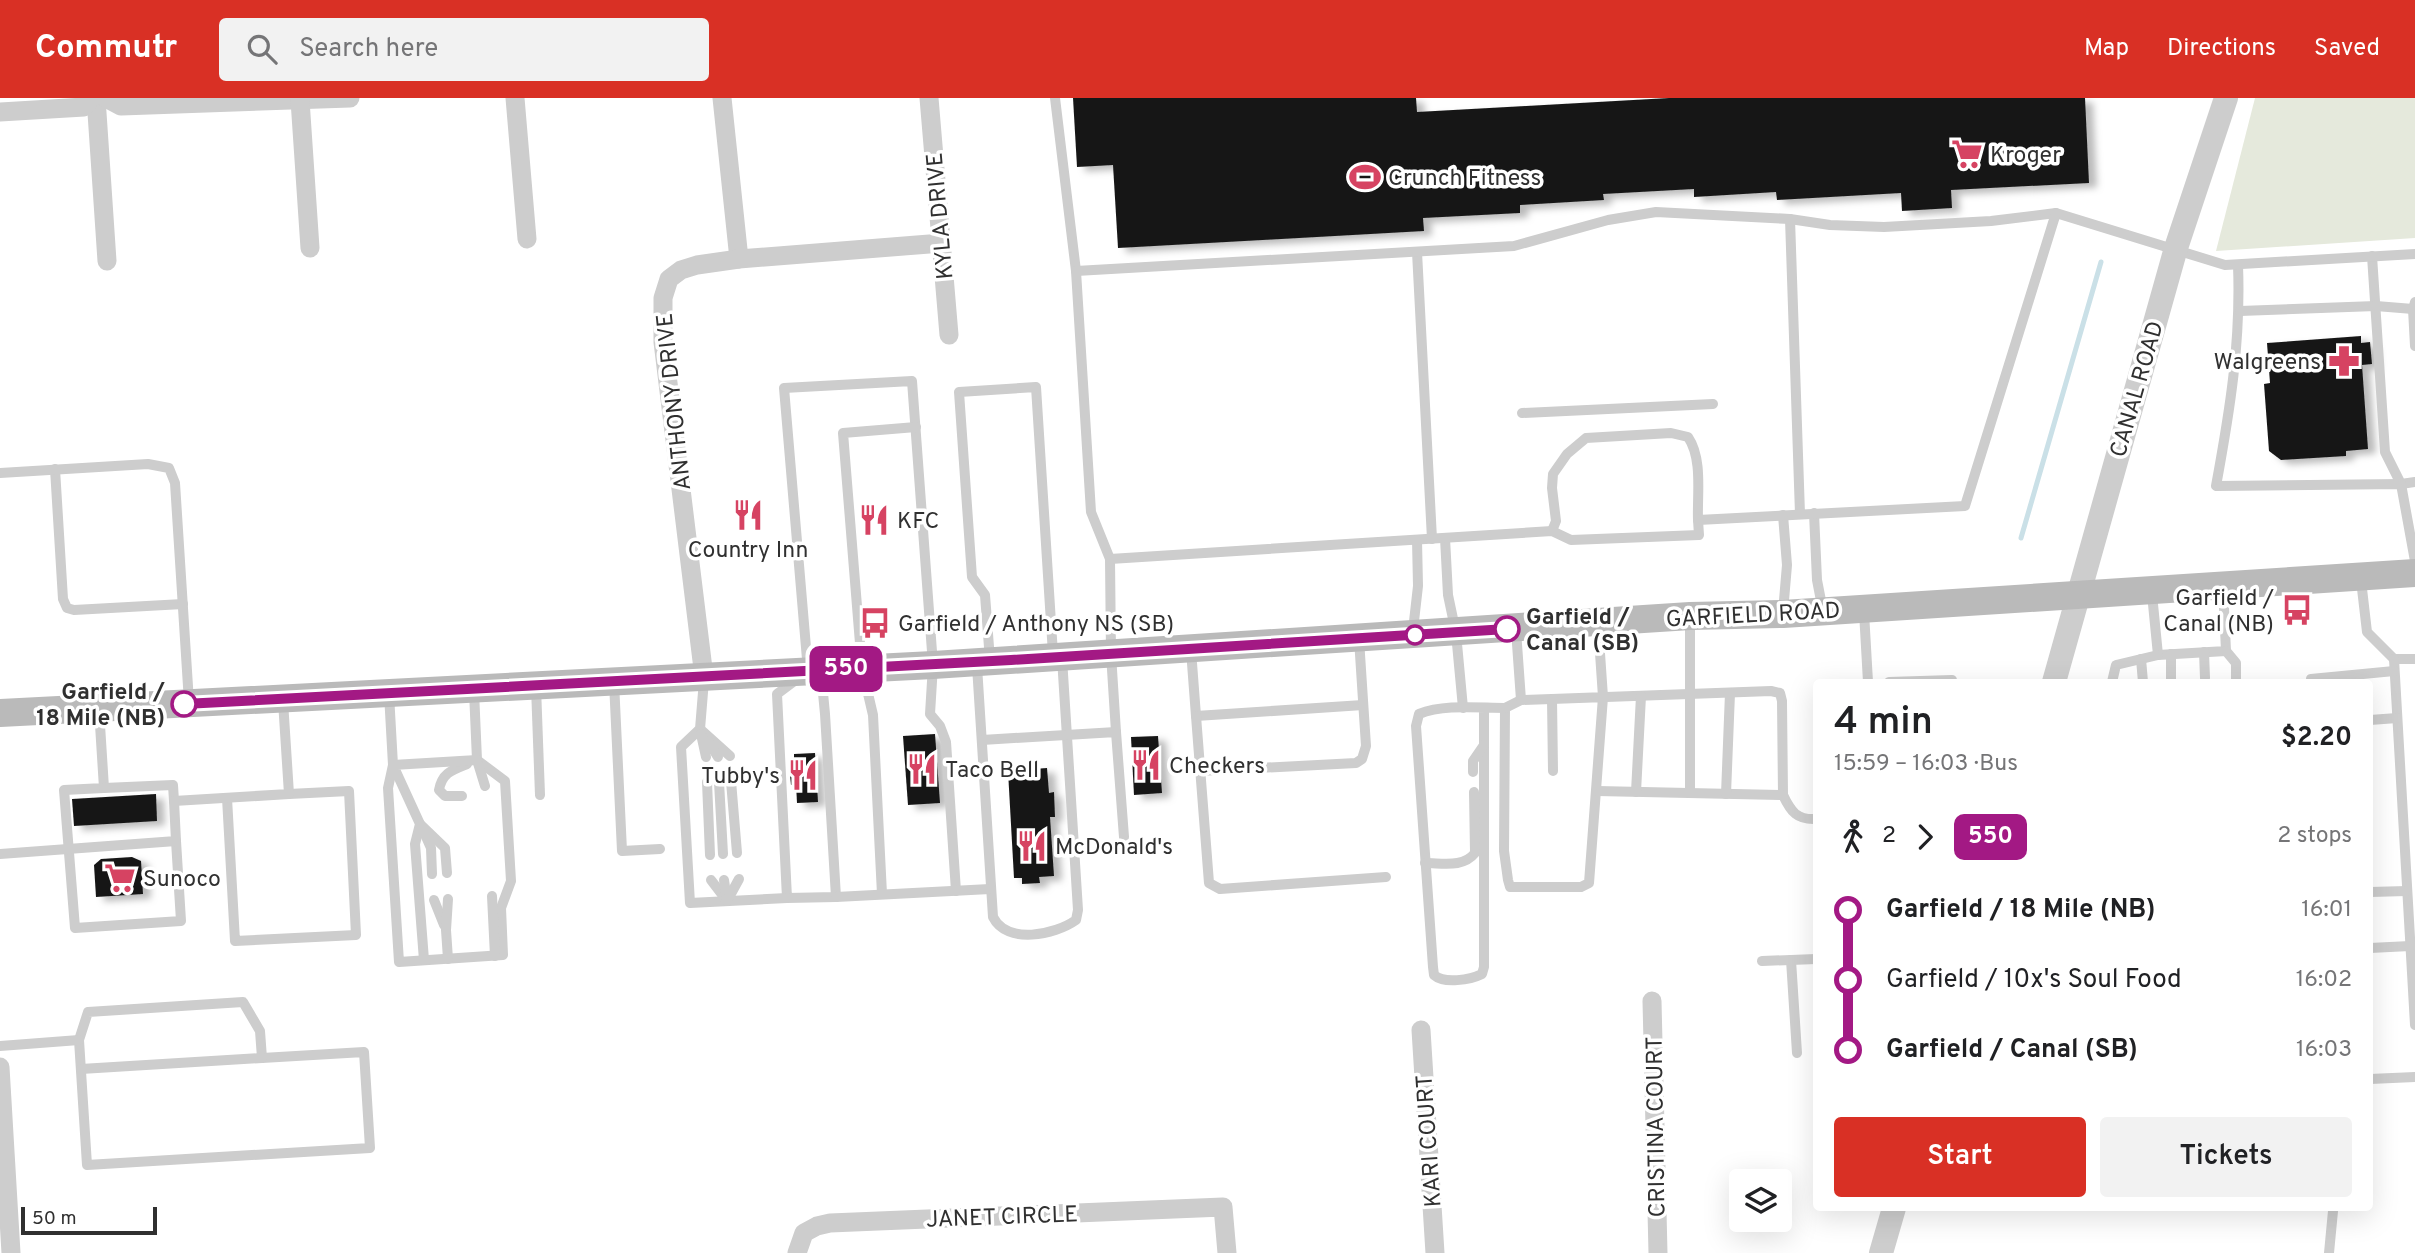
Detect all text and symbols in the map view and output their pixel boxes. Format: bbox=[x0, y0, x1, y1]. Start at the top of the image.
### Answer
search box bbox=[219, 18, 709, 81]
text: Commutr bbox=[35, 28, 177, 70]
icon: search bbox=[243, 30, 281, 68]
text: Search here bbox=[299, 33, 438, 66]
text: Map bbox=[2084, 34, 2129, 64]
text: Directions bbox=[2167, 34, 2276, 64]
text: Saved bbox=[2314, 34, 2380, 64]
supermarket icon: Kroger bbox=[1950, 137, 1984, 171]
place label: Kroger bbox=[1990, 142, 2061, 171]
street label: KYLA DRIVE bbox=[922, 151, 961, 280]
sports icon: Crunch Fitness bbox=[1348, 160, 1382, 194]
place label: Crunch Fitness bbox=[1388, 165, 1541, 194]
street label: ANTHONY DRIVE bbox=[652, 312, 699, 492]
street label: CANAL ROAD bbox=[2105, 318, 2172, 461]
pharmacy icon: Walgreens bbox=[2327, 344, 2361, 378]
place label: Walgreens bbox=[2214, 349, 2321, 378]
restaurant icon: Country Inn bbox=[731, 498, 765, 532]
restaurant icon: KFC bbox=[857, 503, 891, 537]
place label: KFC bbox=[897, 508, 939, 537]
place label: Country Inn bbox=[688, 537, 808, 566]
place label: Garfield / Canal (NB) bbox=[2163, 585, 2274, 640]
bus stop icon: Garfield / Canal (NB) bbox=[2280, 593, 2314, 627]
street label: GARFIELD ROAD bbox=[1665, 597, 1841, 636]
place label: Garfield / Canal (SB) bbox=[1526, 604, 1639, 659]
bus stop icon: Garfield / Anthony NS (SB) bbox=[858, 606, 892, 640]
place label: Garfield / Anthony NS (SB) bbox=[898, 611, 1174, 640]
marker: Garfield / Canal (SB) bbox=[1494, 616, 1520, 642]
unlabelled marker bbox=[1405, 625, 1425, 645]
line badge: 550 bbox=[806, 646, 886, 692]
text: 550 bbox=[823, 654, 869, 684]
place label: Garfield / 18 Mile (NB) bbox=[36, 679, 165, 734]
marker: Garfield / 18 Mile (NB) bbox=[171, 691, 197, 717]
text: 4 min bbox=[1834, 699, 1933, 748]
text: $2.20 bbox=[2281, 722, 2352, 755]
restaurant icon: Checkers bbox=[1129, 748, 1163, 782]
text: 15:59 – 16:03 · Bus bbox=[1834, 750, 2018, 779]
restaurant icon: Taco Bell bbox=[905, 752, 939, 786]
place label: Checkers bbox=[1169, 753, 1265, 782]
place label: Taco Bell bbox=[945, 757, 1039, 786]
restaurant icon: Tubby's bbox=[786, 758, 820, 792]
place label: Tubby's bbox=[701, 763, 780, 792]
icon: walk bbox=[1834, 818, 1872, 856]
icon: forward bbox=[1906, 818, 1944, 856]
text: 2 bbox=[1882, 822, 1896, 851]
text: 550 bbox=[1968, 822, 2013, 852]
text: 2 stops bbox=[2277, 822, 2352, 851]
restaurant icon: McDonald's bbox=[1015, 829, 1049, 863]
place label: McDonald's bbox=[1055, 834, 1173, 863]
supermarket icon: Sunoco bbox=[103, 861, 137, 895]
place label: Sunoco bbox=[143, 866, 221, 895]
text: Garfield / 18 Mile (NB) bbox=[1886, 894, 2155, 927]
text: 16:01 bbox=[2301, 896, 2352, 925]
text: Garfield / 10x's Soul Food bbox=[1886, 964, 2182, 997]
text: 16:02 bbox=[2296, 966, 2352, 995]
text: Garfield / Canal (SB) bbox=[1886, 1034, 2138, 1067]
street label: CRISTINA COURT bbox=[1641, 1036, 1674, 1218]
text: 16:03 bbox=[2296, 1036, 2352, 1065]
street label: KARI COURT bbox=[1411, 1074, 1450, 1208]
button: Start bbox=[1834, 1117, 2086, 1197]
button: Tickets bbox=[2100, 1117, 2352, 1197]
map controls bbox=[1729, 1169, 1792, 1232]
button: layers bbox=[1729, 1169, 1792, 1232]
street label: JANET CIRCLE bbox=[926, 1201, 1079, 1236]
scale bar bbox=[21, 1204, 158, 1236]
text: 50 m bbox=[32, 1207, 77, 1231]

